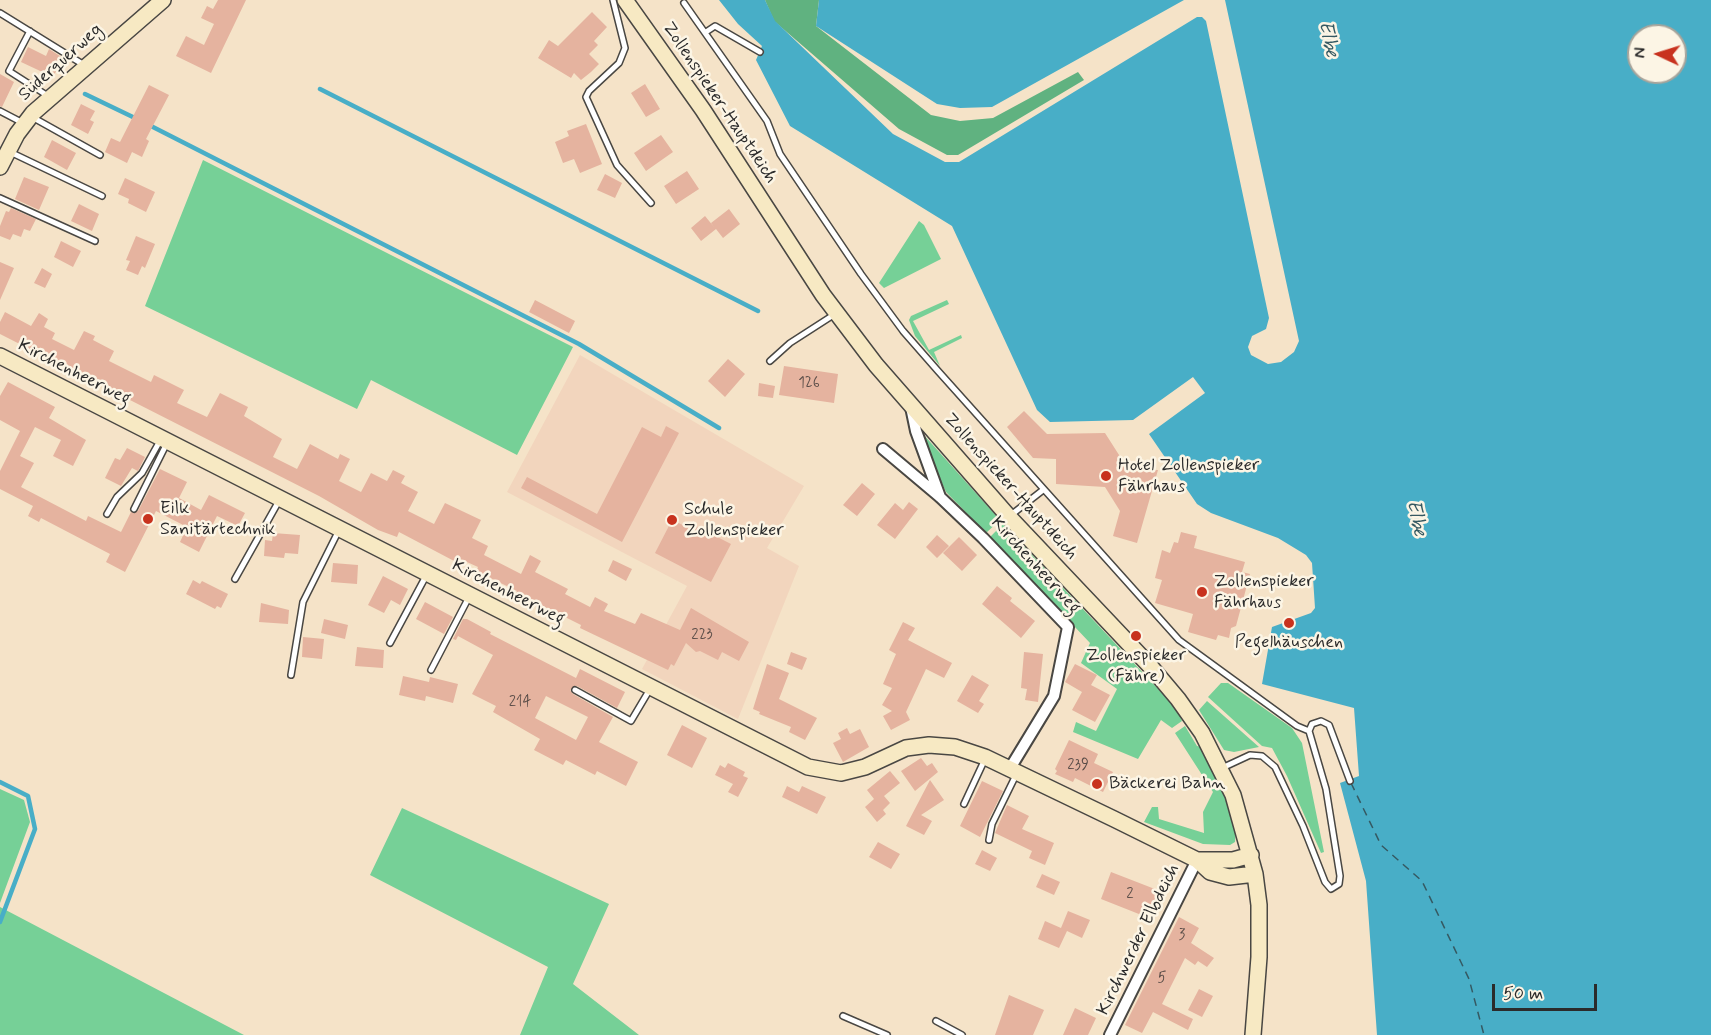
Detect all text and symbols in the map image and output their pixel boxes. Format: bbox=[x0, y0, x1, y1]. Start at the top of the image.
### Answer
street label: Zollenspieker-Hauptdeich bbox=[657, 18, 781, 188]
water label: Elbe bbox=[1312, 19, 1342, 59]
street label: Süderquerweg bbox=[15, 20, 107, 106]
north arrow bbox=[1627, 24, 1687, 84]
text: N bbox=[1630, 47, 1651, 59]
street label: Kirchenheerweg bbox=[14, 335, 134, 411]
house number: 126 bbox=[798, 375, 820, 393]
street label: Zollenspieker-Hauptdeich bbox=[938, 409, 1082, 565]
place label: Hotel Zollenspieker Fährhaus bbox=[1118, 455, 1259, 498]
marker: Hotel Zollenspieker Fährhaus bbox=[1099, 469, 1113, 483]
place label: Eilk Sanitärtechnik bbox=[160, 498, 275, 540]
water label: Elbe bbox=[1400, 498, 1430, 538]
place label: Schule Zollenspieker bbox=[684, 499, 784, 542]
marker: Eilk Sanitärtechnik bbox=[141, 512, 155, 526]
marker: Schule Zollenspieker bbox=[665, 513, 679, 527]
street label: Kirchenheerweg bbox=[986, 513, 1084, 619]
street label: Kirchenheerweg bbox=[448, 555, 568, 631]
place label: Zollenspieker Fährhaus bbox=[1214, 571, 1314, 614]
marker: Zollenspieker Fährhaus bbox=[1195, 585, 1209, 599]
marker: Pegelhäuschen bbox=[1282, 616, 1296, 630]
house number: 223 bbox=[691, 627, 713, 645]
marker: Zollenspieker (Fähre) bbox=[1129, 629, 1143, 643]
place label: Pegelhäuschen bbox=[1235, 632, 1343, 654]
place label: Zollenspieker (Fähre) bbox=[1086, 645, 1186, 688]
house number: 214 bbox=[509, 694, 531, 712]
house number: 239 bbox=[1067, 757, 1089, 775]
place label: Bäckerei Bahn bbox=[1109, 773, 1225, 795]
marker: Bäckerei Bahn bbox=[1090, 777, 1104, 791]
street label: Kirchwerder Elbdeich bbox=[1093, 861, 1185, 1019]
house number: 2 bbox=[1126, 886, 1134, 904]
house number: 3 bbox=[1179, 927, 1185, 945]
house number: 5 bbox=[1158, 970, 1166, 988]
scale bar bbox=[1495, 972, 1600, 1010]
text: 50 m bbox=[1503, 982, 1543, 1006]

